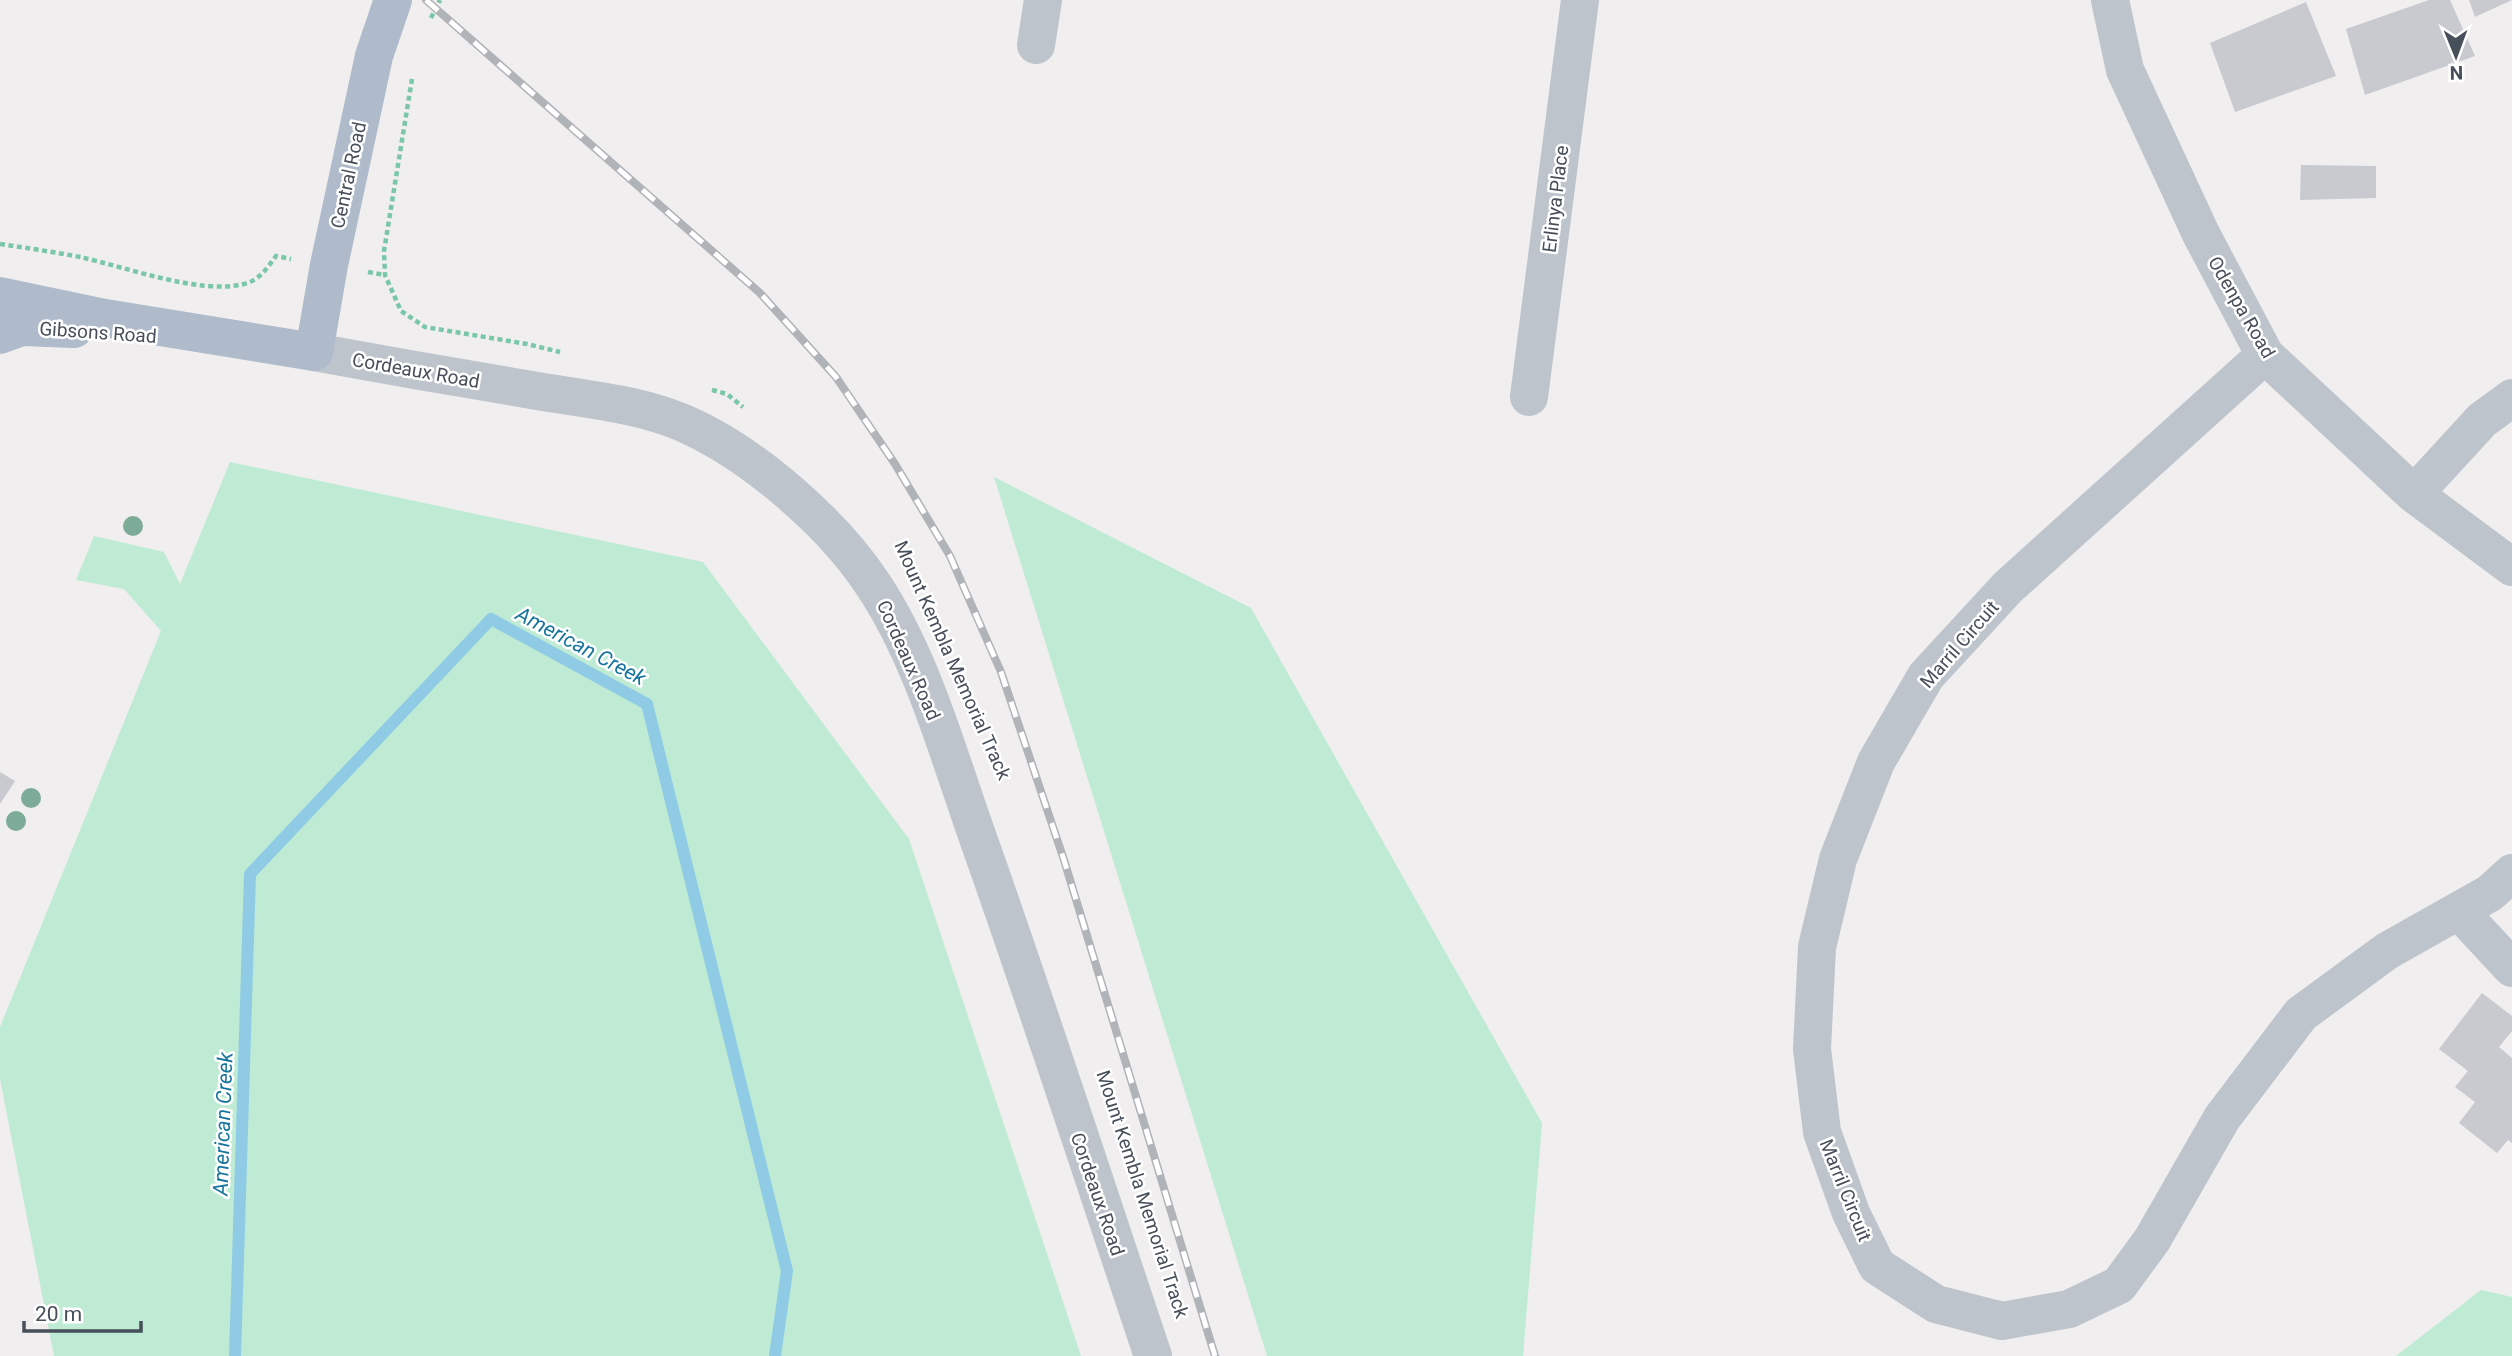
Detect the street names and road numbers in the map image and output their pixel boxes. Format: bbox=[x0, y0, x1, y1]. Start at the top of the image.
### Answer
street label: Central Road bbox=[326, 120, 371, 231]
street label: Erlinya Place bbox=[1538, 144, 1573, 254]
street label: Odenpa Road bbox=[2203, 252, 2280, 362]
street label: Gibsons Road bbox=[39, 317, 157, 348]
street label: Cordeaux Road bbox=[350, 348, 481, 393]
street label: Mount Kembla Memorial Track bbox=[889, 537, 1016, 784]
street label: Marril Circuit bbox=[1915, 596, 2004, 693]
street label: Cordeaux Road bbox=[872, 597, 945, 724]
street label: Mount Kembla Memorial Track bbox=[1092, 1067, 1194, 1321]
street label: Cordeaux Road bbox=[1066, 1130, 1129, 1259]
street label: Marril Circuit bbox=[1815, 1136, 1876, 1245]

